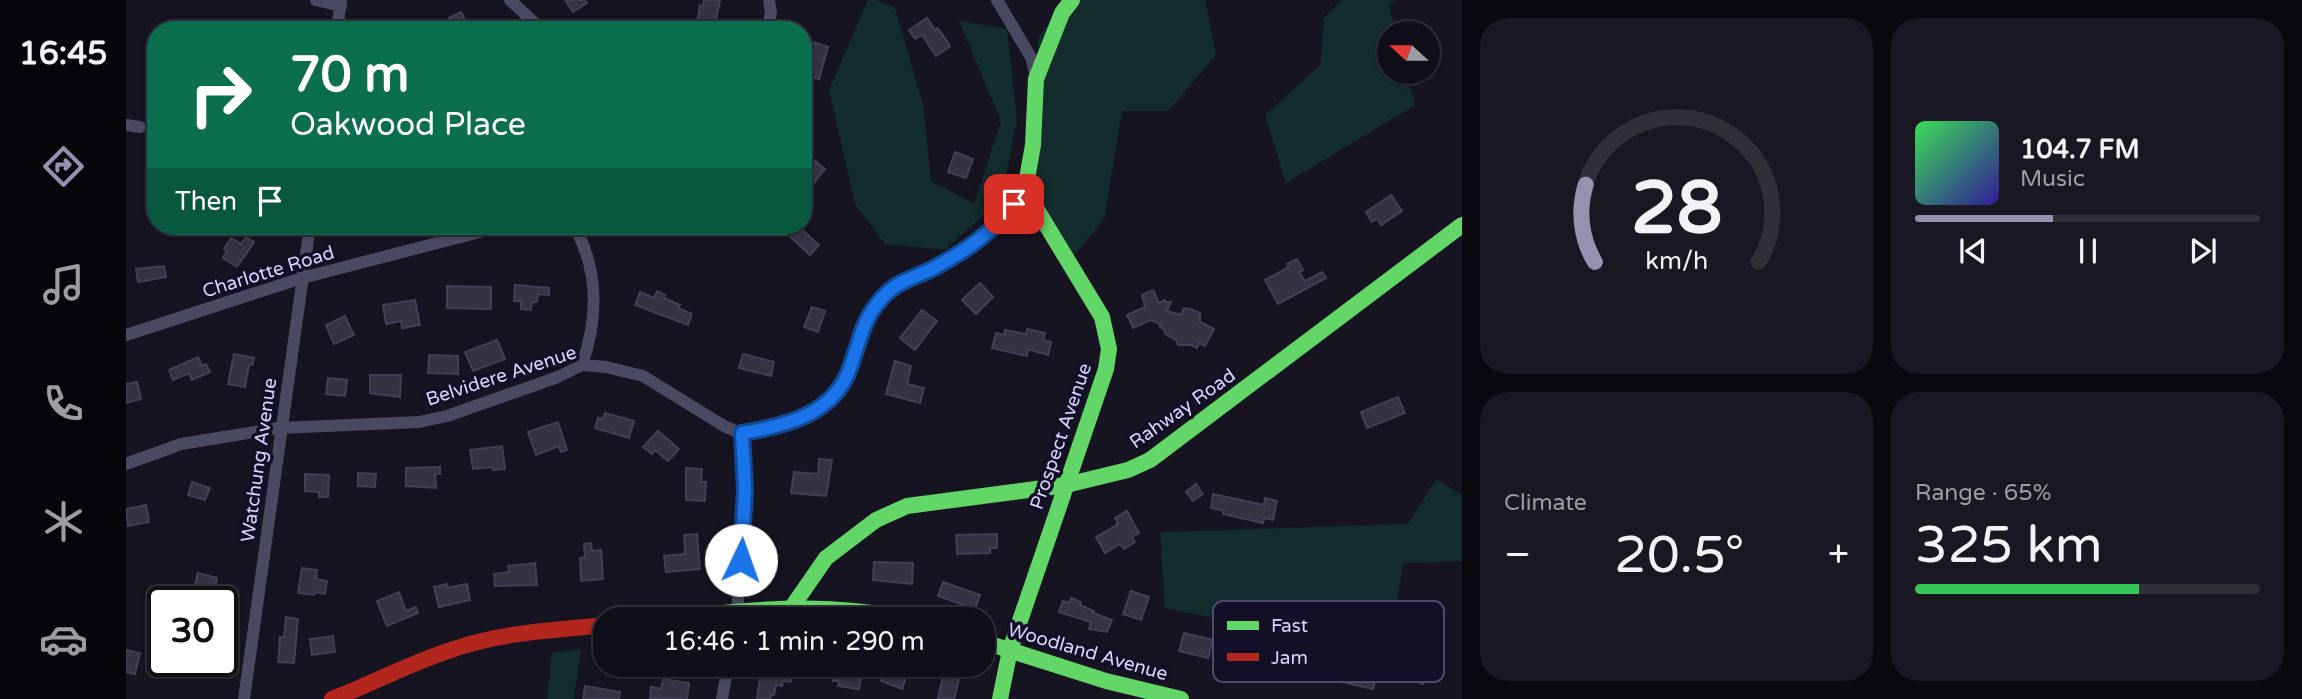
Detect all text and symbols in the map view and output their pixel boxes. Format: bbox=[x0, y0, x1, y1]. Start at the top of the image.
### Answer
north arrow bbox=[1377, 21, 1440, 84]
map controls bbox=[1377, 21, 1440, 84]
text: 16:45 bbox=[19, 35, 107, 73]
text: 70 m bbox=[290, 46, 409, 105]
icon: right bbox=[175, 49, 266, 140]
text: Oakwood Place bbox=[290, 106, 526, 144]
text: 104.7 FM bbox=[2020, 134, 2140, 165]
icon: directions bbox=[39, 142, 88, 191]
text: 28 bbox=[1631, 165, 1722, 253]
text: Music bbox=[2020, 165, 2085, 193]
pin bbox=[984, 174, 1044, 234]
icon: arrive bbox=[251, 182, 289, 220]
icon: arrive bbox=[995, 185, 1033, 223]
text: Then bbox=[175, 186, 237, 217]
icon: previous bbox=[1954, 232, 1992, 270]
icon: pause bbox=[2069, 232, 2107, 270]
icon: next bbox=[2184, 232, 2222, 270]
street label: Charlotte Road bbox=[200, 241, 337, 302]
text: km/h bbox=[1645, 246, 1708, 276]
icon: music bbox=[39, 260, 88, 309]
street label: Belvidere Avenue bbox=[423, 341, 579, 411]
street label: Prospect Avenue bbox=[1026, 360, 1096, 512]
street label: Rahway Road bbox=[1126, 364, 1240, 453]
street label: Watchung Avenue bbox=[237, 377, 281, 544]
icon: phone bbox=[39, 379, 88, 428]
text: Range · 65% bbox=[1915, 479, 2051, 507]
text: Climate bbox=[1504, 489, 1587, 517]
icon: climate bbox=[39, 497, 88, 546]
text: 325 km bbox=[1915, 514, 2103, 577]
position arrow bbox=[704, 523, 778, 597]
text: 20.5° bbox=[1614, 524, 1744, 587]
text: − bbox=[1504, 532, 1531, 578]
text: + bbox=[1828, 532, 1849, 578]
speed limit sign: 30 bbox=[147, 586, 238, 677]
legend bbox=[1213, 601, 1444, 682]
icon: car bbox=[39, 615, 88, 664]
text: Fast bbox=[1271, 615, 1308, 637]
street label: Woodland Avenue bbox=[1005, 619, 1170, 685]
text: 16:46 · 1 min · 290 m bbox=[663, 626, 925, 657]
text: Jam bbox=[1271, 647, 1308, 669]

